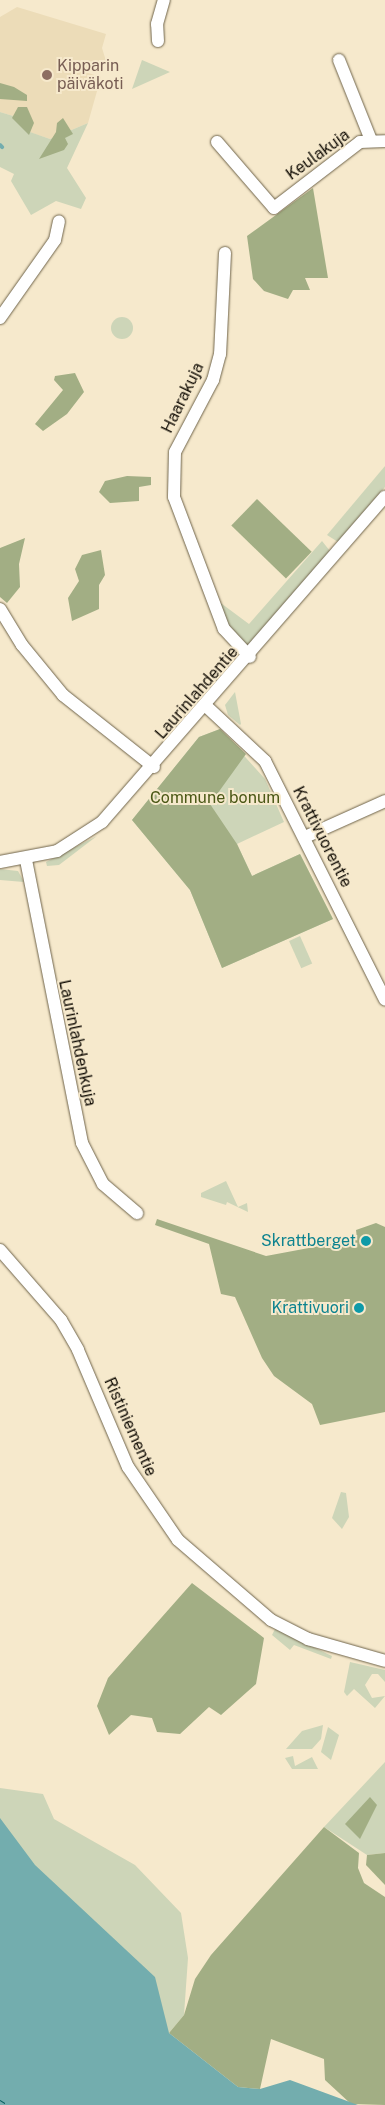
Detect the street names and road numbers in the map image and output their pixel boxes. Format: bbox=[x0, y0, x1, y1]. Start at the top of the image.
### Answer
street label: Keulakuja bbox=[283, 126, 353, 184]
street label: Haarakuja bbox=[158, 360, 208, 436]
street label: Laurinlahdentie bbox=[152, 643, 242, 743]
street label: Krattivuorentie bbox=[288, 783, 356, 891]
street label: Laurinlahdenkuja bbox=[54, 978, 100, 1108]
street label: Ristiniementie bbox=[100, 1375, 160, 1479]

